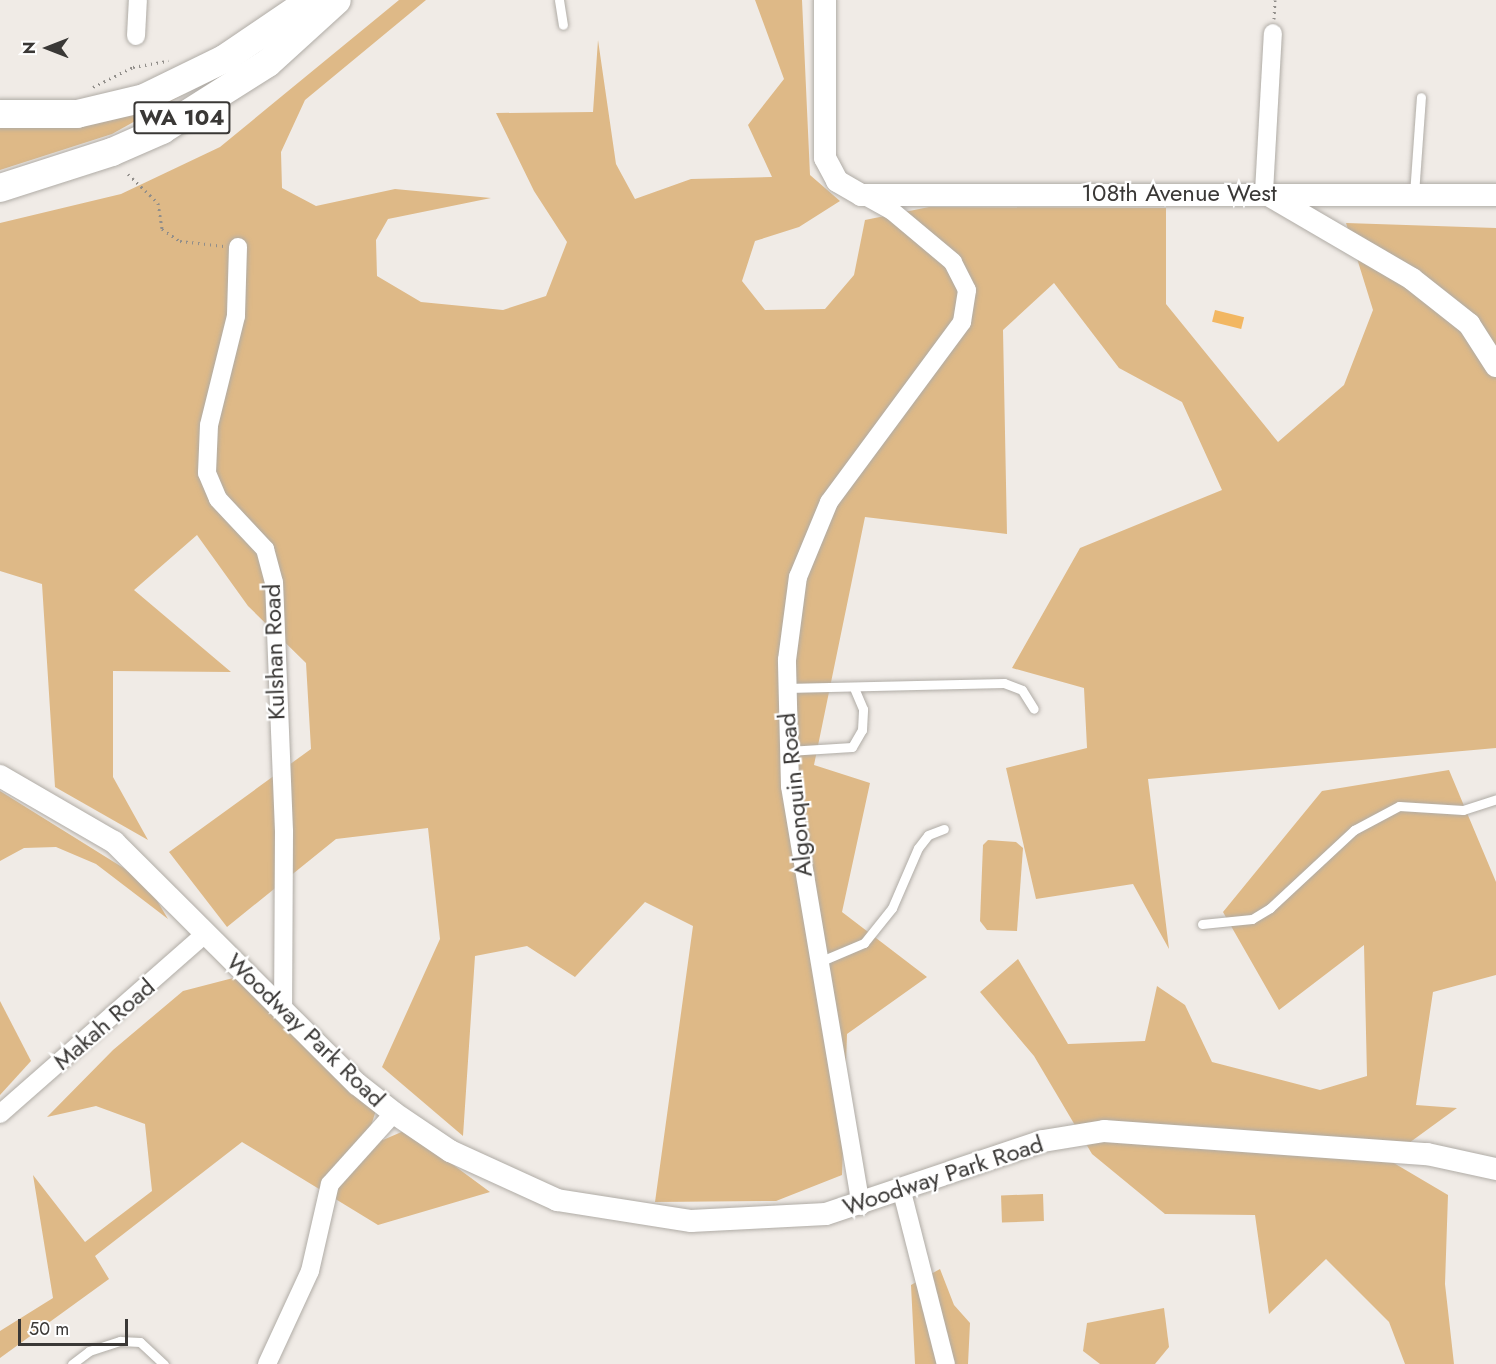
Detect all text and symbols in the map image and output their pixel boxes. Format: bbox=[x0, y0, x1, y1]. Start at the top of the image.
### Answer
north arrow bbox=[18, 18, 78, 78]
text: N bbox=[18, 42, 41, 54]
road number: WA 104 bbox=[132, 99, 231, 137]
street label: 108th Avenue West bbox=[1081, 179, 1277, 207]
street label: Kulshan Road bbox=[257, 583, 291, 721]
street label: Algonquin Road bbox=[772, 712, 818, 878]
street label: Woodway Park Road bbox=[221, 947, 391, 1113]
street label: Makah Road bbox=[48, 972, 160, 1076]
street label: Woodway Park Road bbox=[839, 1129, 1047, 1221]
scale bar bbox=[21, 1307, 130, 1345]
text: 50 m bbox=[29, 1316, 69, 1342]

